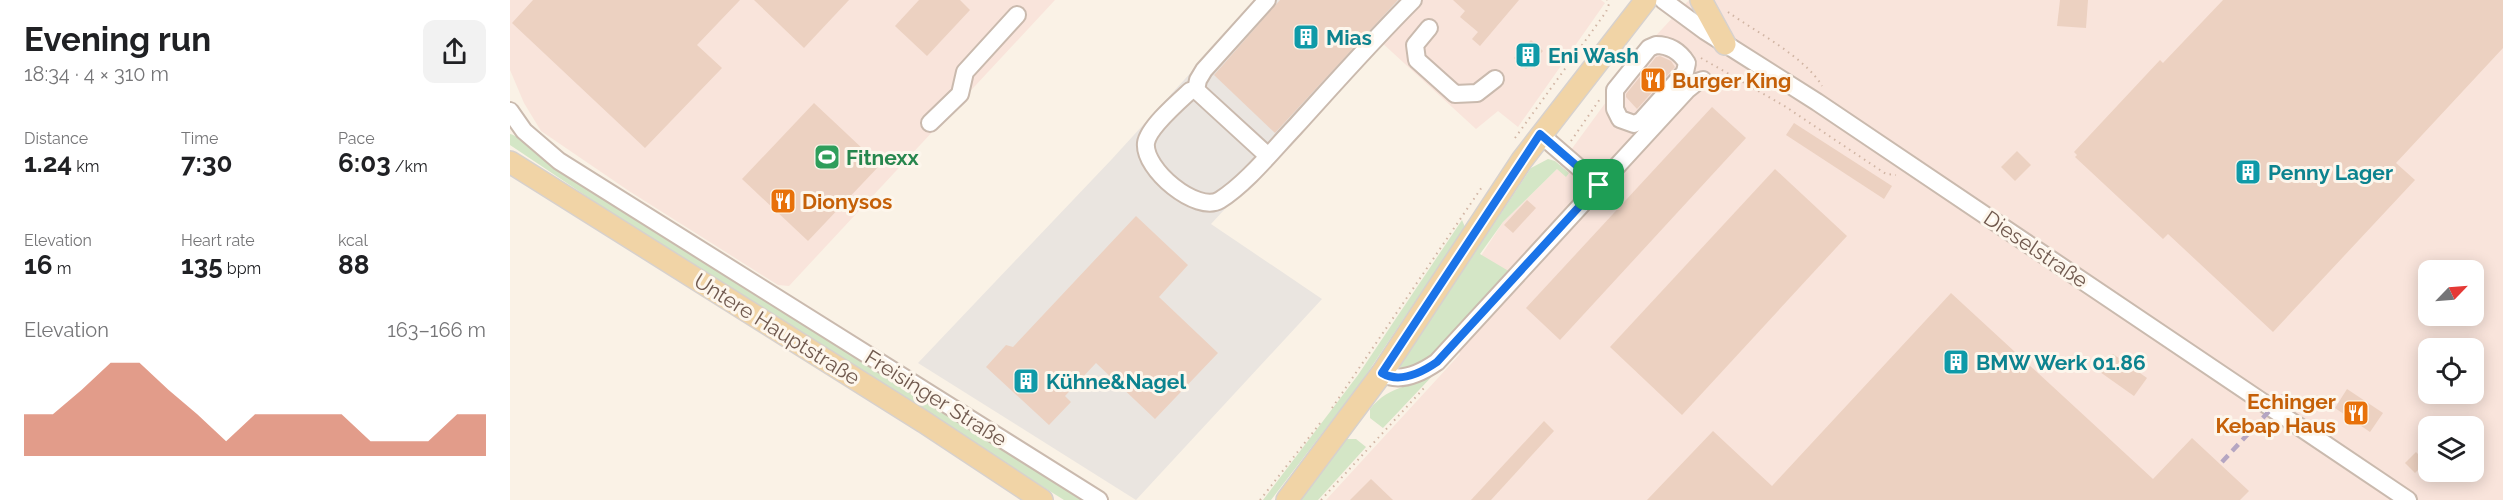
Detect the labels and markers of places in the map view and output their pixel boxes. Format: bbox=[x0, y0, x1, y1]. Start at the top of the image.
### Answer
building icon: Mias bbox=[1291, 22, 1321, 52]
place label: Mias bbox=[1326, 25, 1372, 50]
building icon: Eni Wash bbox=[1513, 40, 1543, 70]
place label: Eni Wash bbox=[1548, 43, 1639, 68]
restaurant icon: Burger King bbox=[1638, 65, 1668, 95]
place label: Burger King bbox=[1672, 68, 1791, 93]
sports icon: Fitnexx bbox=[812, 142, 842, 172]
place label: Fitnexx bbox=[846, 145, 919, 170]
building icon: Penny Lager bbox=[2233, 157, 2263, 187]
pin bbox=[1573, 159, 1624, 210]
place label: Penny Lager bbox=[2268, 160, 2393, 185]
restaurant icon: Dionysos bbox=[768, 186, 798, 216]
place label: Dionysos bbox=[802, 189, 892, 214]
building icon: BMW Werk 01.86 bbox=[1941, 347, 1971, 377]
place label: BMW Werk 01.86 bbox=[1976, 350, 2146, 375]
building icon: Kühne&Nagel bbox=[1011, 366, 1041, 396]
place label: Kühne&Nagel bbox=[1046, 369, 1186, 394]
place label: Echinger Kebap Haus bbox=[2215, 389, 2336, 438]
restaurant icon: Echinger Kebap Haus bbox=[2341, 398, 2371, 428]

